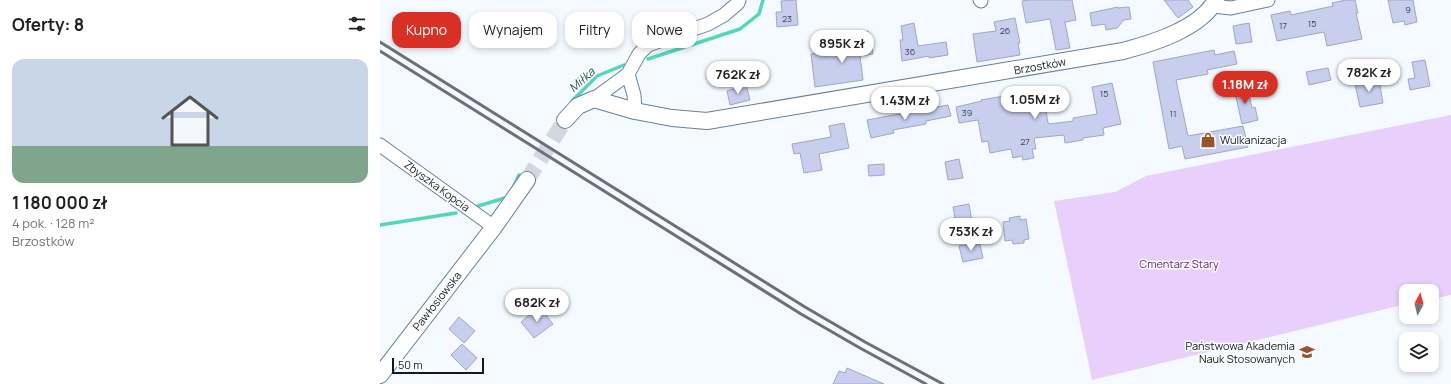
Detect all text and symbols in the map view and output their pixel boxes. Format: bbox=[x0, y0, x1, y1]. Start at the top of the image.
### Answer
house number: 9 bbox=[1405, 3, 1411, 16]
chip: Kupno bbox=[392, 12, 461, 48]
chip: Wynajem bbox=[469, 12, 557, 48]
chip: Filtry bbox=[565, 12, 624, 48]
chip: Nowe bbox=[632, 12, 697, 48]
house number: 23 bbox=[782, 12, 792, 25]
text: Oferty: 8 bbox=[12, 13, 84, 36]
icon: filters bbox=[346, 13, 368, 35]
house number: 15 bbox=[1308, 17, 1316, 30]
house number: 17 bbox=[1279, 19, 1287, 32]
house number: 26 bbox=[1000, 24, 1011, 37]
pin: 895K zł bbox=[805, 30, 879, 64]
text: 895K zł bbox=[819, 34, 865, 52]
house number: 36 bbox=[905, 45, 916, 58]
street label: Brzostków bbox=[1013, 53, 1068, 77]
pin: 782K zł bbox=[1332, 59, 1406, 93]
pin: 762K zł bbox=[701, 61, 775, 95]
water label: Miłka bbox=[565, 62, 599, 96]
text: 782K zł bbox=[1347, 63, 1392, 81]
text: 762K zł bbox=[715, 65, 761, 83]
pin: 1.18M zł bbox=[1204, 71, 1286, 105]
text: 1.18M zł bbox=[1222, 75, 1268, 93]
icon: home bbox=[154, 85, 226, 157]
pin: 1.05M zł bbox=[994, 86, 1076, 120]
pin: 1.43M zł bbox=[864, 87, 946, 121]
house number: 15 bbox=[1100, 87, 1108, 100]
text: 1.05M zł bbox=[1010, 90, 1060, 108]
text: 1.43M zł bbox=[880, 91, 930, 109]
house number: 39 bbox=[962, 106, 972, 119]
house number: 11 bbox=[1169, 107, 1177, 120]
shop icon: Wulkanizacja bbox=[1199, 131, 1217, 149]
place label: Wulkanizacja bbox=[1220, 132, 1286, 147]
house number: 27 bbox=[1020, 135, 1030, 148]
street label: Zbyszka Kopcia bbox=[401, 157, 473, 215]
text: 1 180 000 zł bbox=[12, 191, 107, 214]
text: 4 pok. · 128 m² bbox=[12, 214, 94, 232]
pin: 753K zł bbox=[934, 218, 1008, 252]
text: 753K zł bbox=[949, 222, 993, 240]
text: Brzostków bbox=[12, 232, 74, 250]
park label: Cmentarz Stary bbox=[1139, 256, 1219, 271]
street label: Pawłosiowska bbox=[409, 268, 464, 333]
north arrow bbox=[1399, 284, 1439, 324]
map controls bbox=[1399, 284, 1439, 372]
pin: 682K zł bbox=[500, 289, 574, 323]
text: 682K zł bbox=[514, 293, 560, 311]
button: layers bbox=[1399, 332, 1439, 372]
place label: Państwowa Akademia Nauk Stosowanych bbox=[1186, 338, 1295, 366]
school or university icon: Państwowa Akademia Nauk Stosowanych bbox=[1298, 343, 1316, 361]
scale bar bbox=[392, 356, 484, 375]
text: 50 m bbox=[398, 357, 423, 372]

